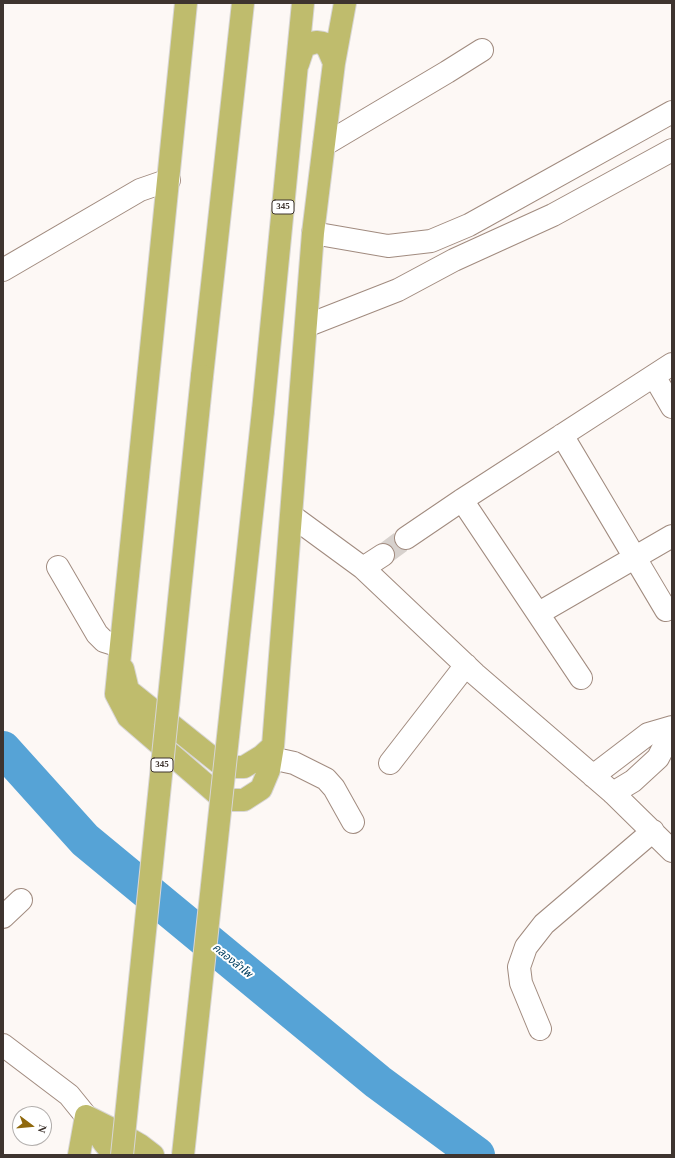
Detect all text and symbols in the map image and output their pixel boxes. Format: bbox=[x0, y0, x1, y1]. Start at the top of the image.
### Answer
road number: 345 bbox=[272, 200, 294, 214]
road number: 345 bbox=[151, 758, 173, 772]
water label: คลองลำโพ bbox=[210, 941, 254, 981]
north arrow bbox=[12, 1106, 52, 1146]
text: N bbox=[36, 1124, 49, 1135]

